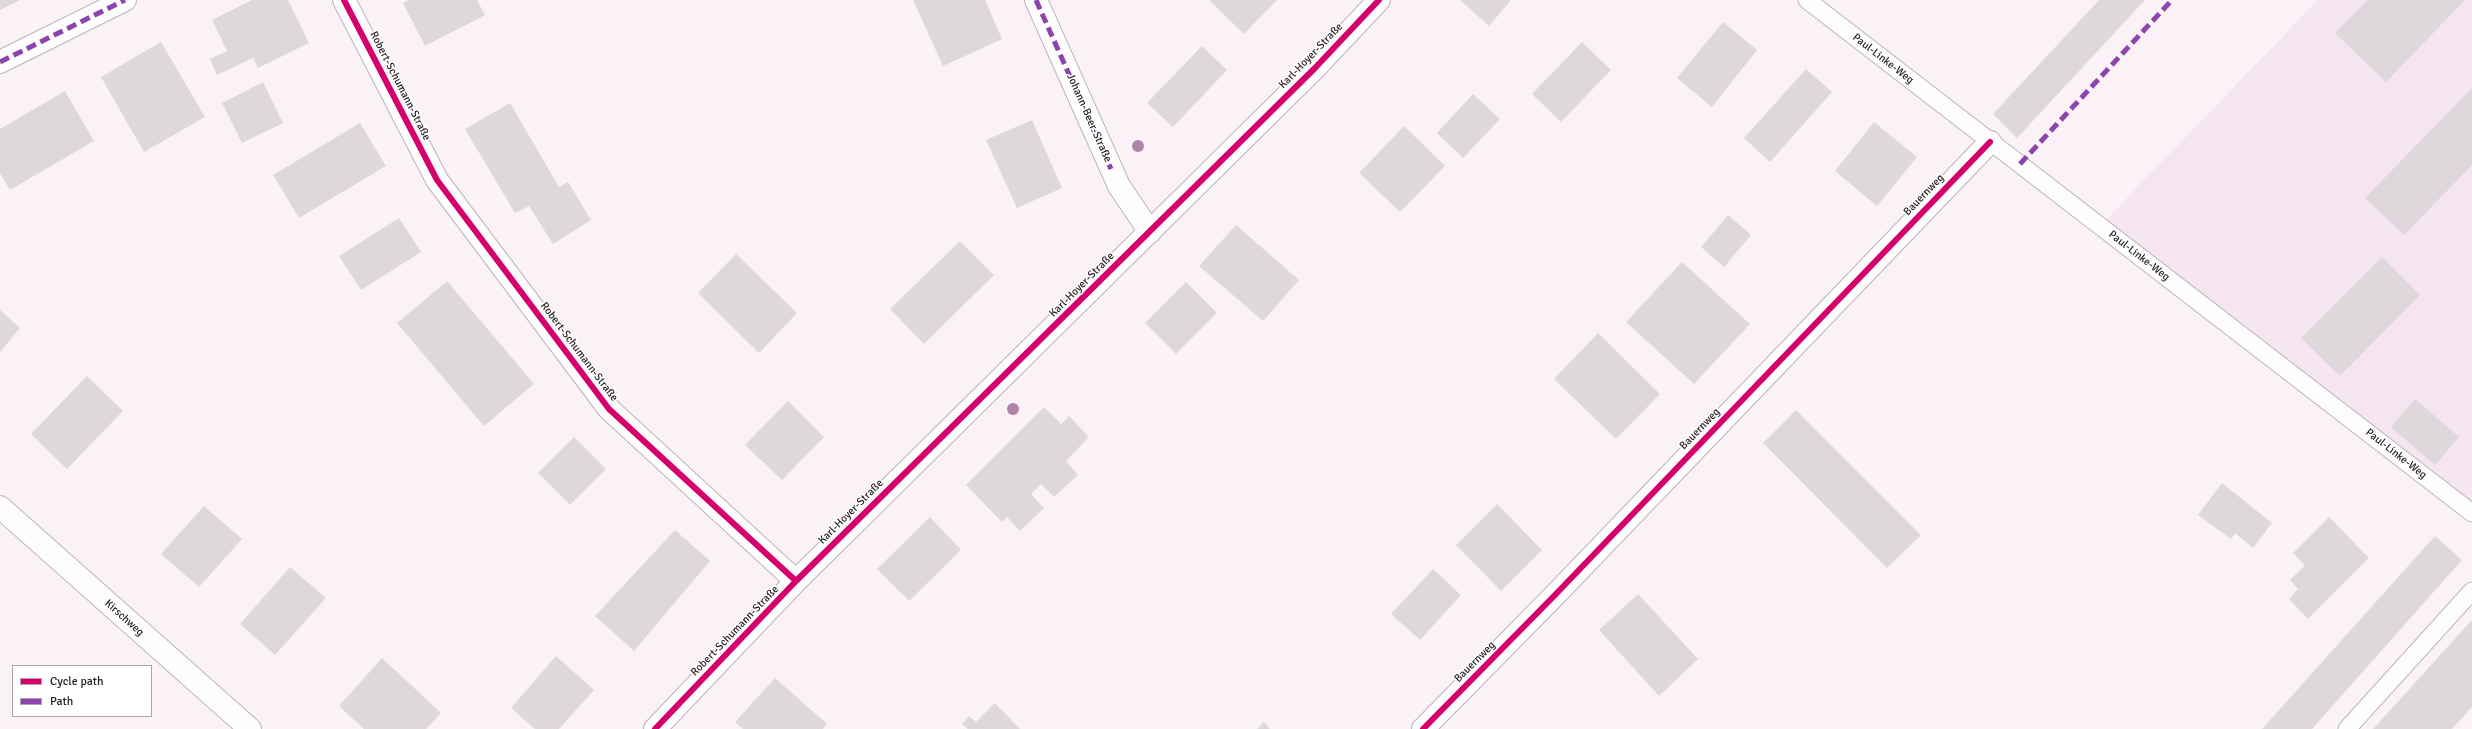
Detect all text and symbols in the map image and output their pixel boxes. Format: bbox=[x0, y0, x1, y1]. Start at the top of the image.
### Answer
street label: Karl-Hoyer-Straße bbox=[1276, 20, 1346, 92]
street label: Robert-Schumann-Straße bbox=[367, 29, 433, 143]
street label: Paul-Linke-Weg bbox=[1850, 31, 1916, 87]
street label: Johann-Beer-Straße bbox=[1064, 72, 1114, 164]
street label: Bauernweg bbox=[1901, 171, 1947, 219]
street label: Paul-Linke-Weg bbox=[2106, 228, 2172, 284]
street label: Karl-Hoyer-Straße bbox=[1047, 250, 1117, 320]
street label: Robert-Schumann-Straße bbox=[537, 300, 621, 404]
street label: Bauernweg bbox=[1677, 405, 1723, 453]
street label: Paul-Linke-Weg bbox=[2363, 426, 2429, 482]
street label: Karl-Hoyer-Straße bbox=[816, 477, 886, 547]
street label: Robert-Schumann-Straße bbox=[688, 583, 782, 679]
street label: Kirschweg bbox=[102, 597, 146, 639]
street label: Bauernweg bbox=[1452, 639, 1498, 685]
legend bbox=[12, 665, 152, 717]
text: Cycle path bbox=[50, 674, 103, 689]
text: Path bbox=[50, 694, 73, 709]

